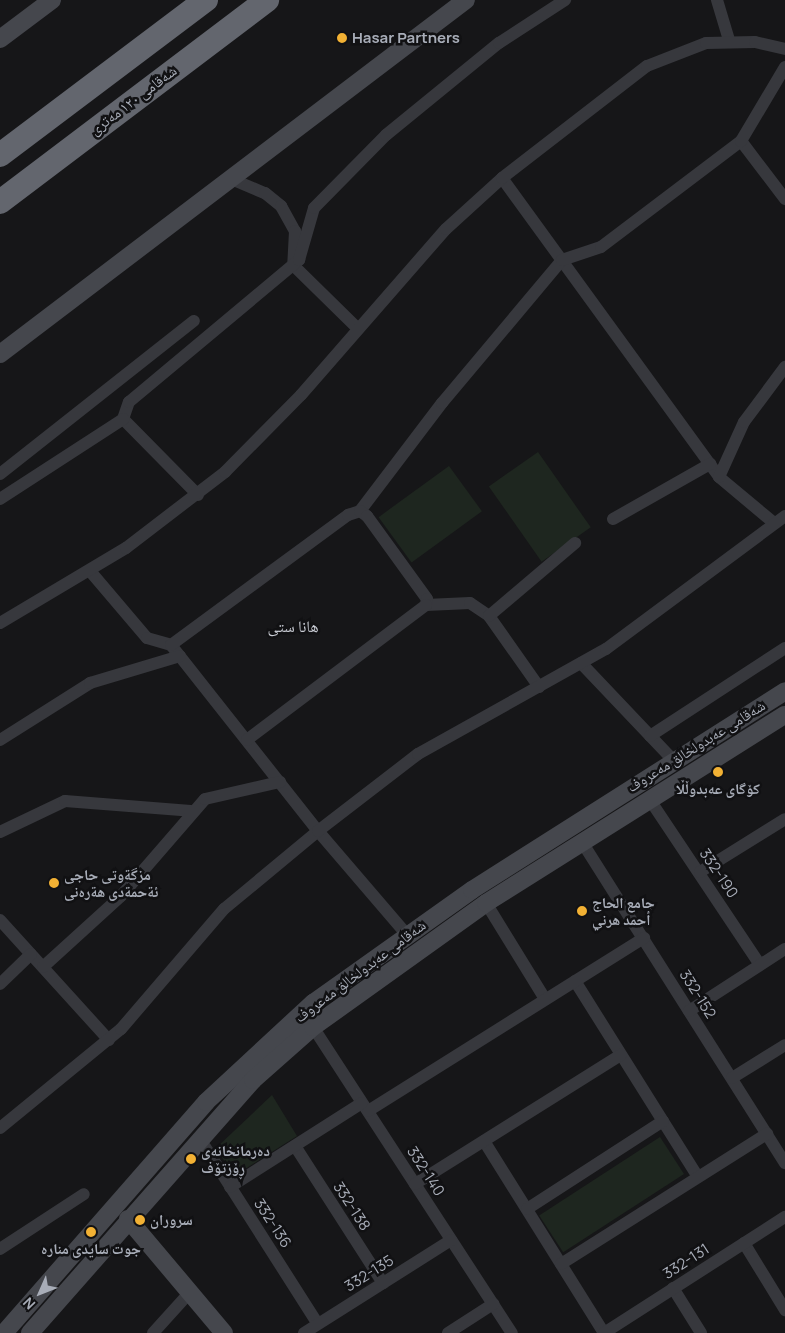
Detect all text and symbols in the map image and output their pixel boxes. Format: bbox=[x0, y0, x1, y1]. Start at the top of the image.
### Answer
place label: Hasar Partners bbox=[352, 29, 460, 47]
marker: Hasar Partners bbox=[336, 32, 348, 44]
street label: شەقامی ١٢٠ مەتری bbox=[86, 61, 180, 139]
district label: هانا ستى bbox=[267, 616, 319, 636]
street label: شەقامی عەبدولخالق مەعروف bbox=[624, 696, 768, 796]
marker: کۆگای عەبدوڵڵا bbox=[712, 766, 724, 778]
place label: کۆگای عەبدوڵڵا bbox=[676, 780, 760, 798]
street label: 332-190 bbox=[696, 845, 742, 901]
place label: مزگةوتی حاجی ئةحمةدی هةرەنی bbox=[64, 865, 158, 900]
marker: مزگةوتی حاجی ئةحمةدی هةرەنی bbox=[48, 877, 60, 889]
place label: جامع الحاج أحمد هرني bbox=[592, 893, 655, 928]
marker: جامع الحاج أحمد هرني bbox=[576, 905, 588, 917]
street label: شەقامی عەبدولخالق مەعروف bbox=[291, 916, 429, 1026]
street label: 332-152 bbox=[676, 966, 720, 1022]
place label: دەرمانخانەی ڕۆزتۆف bbox=[201, 1141, 270, 1176]
street label: 332-140 bbox=[403, 1143, 449, 1199]
marker: دەرمانخانەی ڕۆزتۆف bbox=[185, 1153, 197, 1165]
street label: 332-138 bbox=[330, 1178, 374, 1234]
street label: 332-136 bbox=[251, 1195, 295, 1251]
place label: سروران bbox=[150, 1211, 193, 1229]
marker: سروران bbox=[134, 1214, 146, 1226]
marker: جوت سايدى مناره bbox=[85, 1226, 97, 1238]
street label: 332-131 bbox=[660, 1239, 712, 1283]
place label: جوت سايدى مناره bbox=[41, 1240, 141, 1258]
street label: 332-135 bbox=[341, 1251, 397, 1295]
north arrow bbox=[15, 1268, 65, 1318]
text: N bbox=[19, 1294, 39, 1314]

